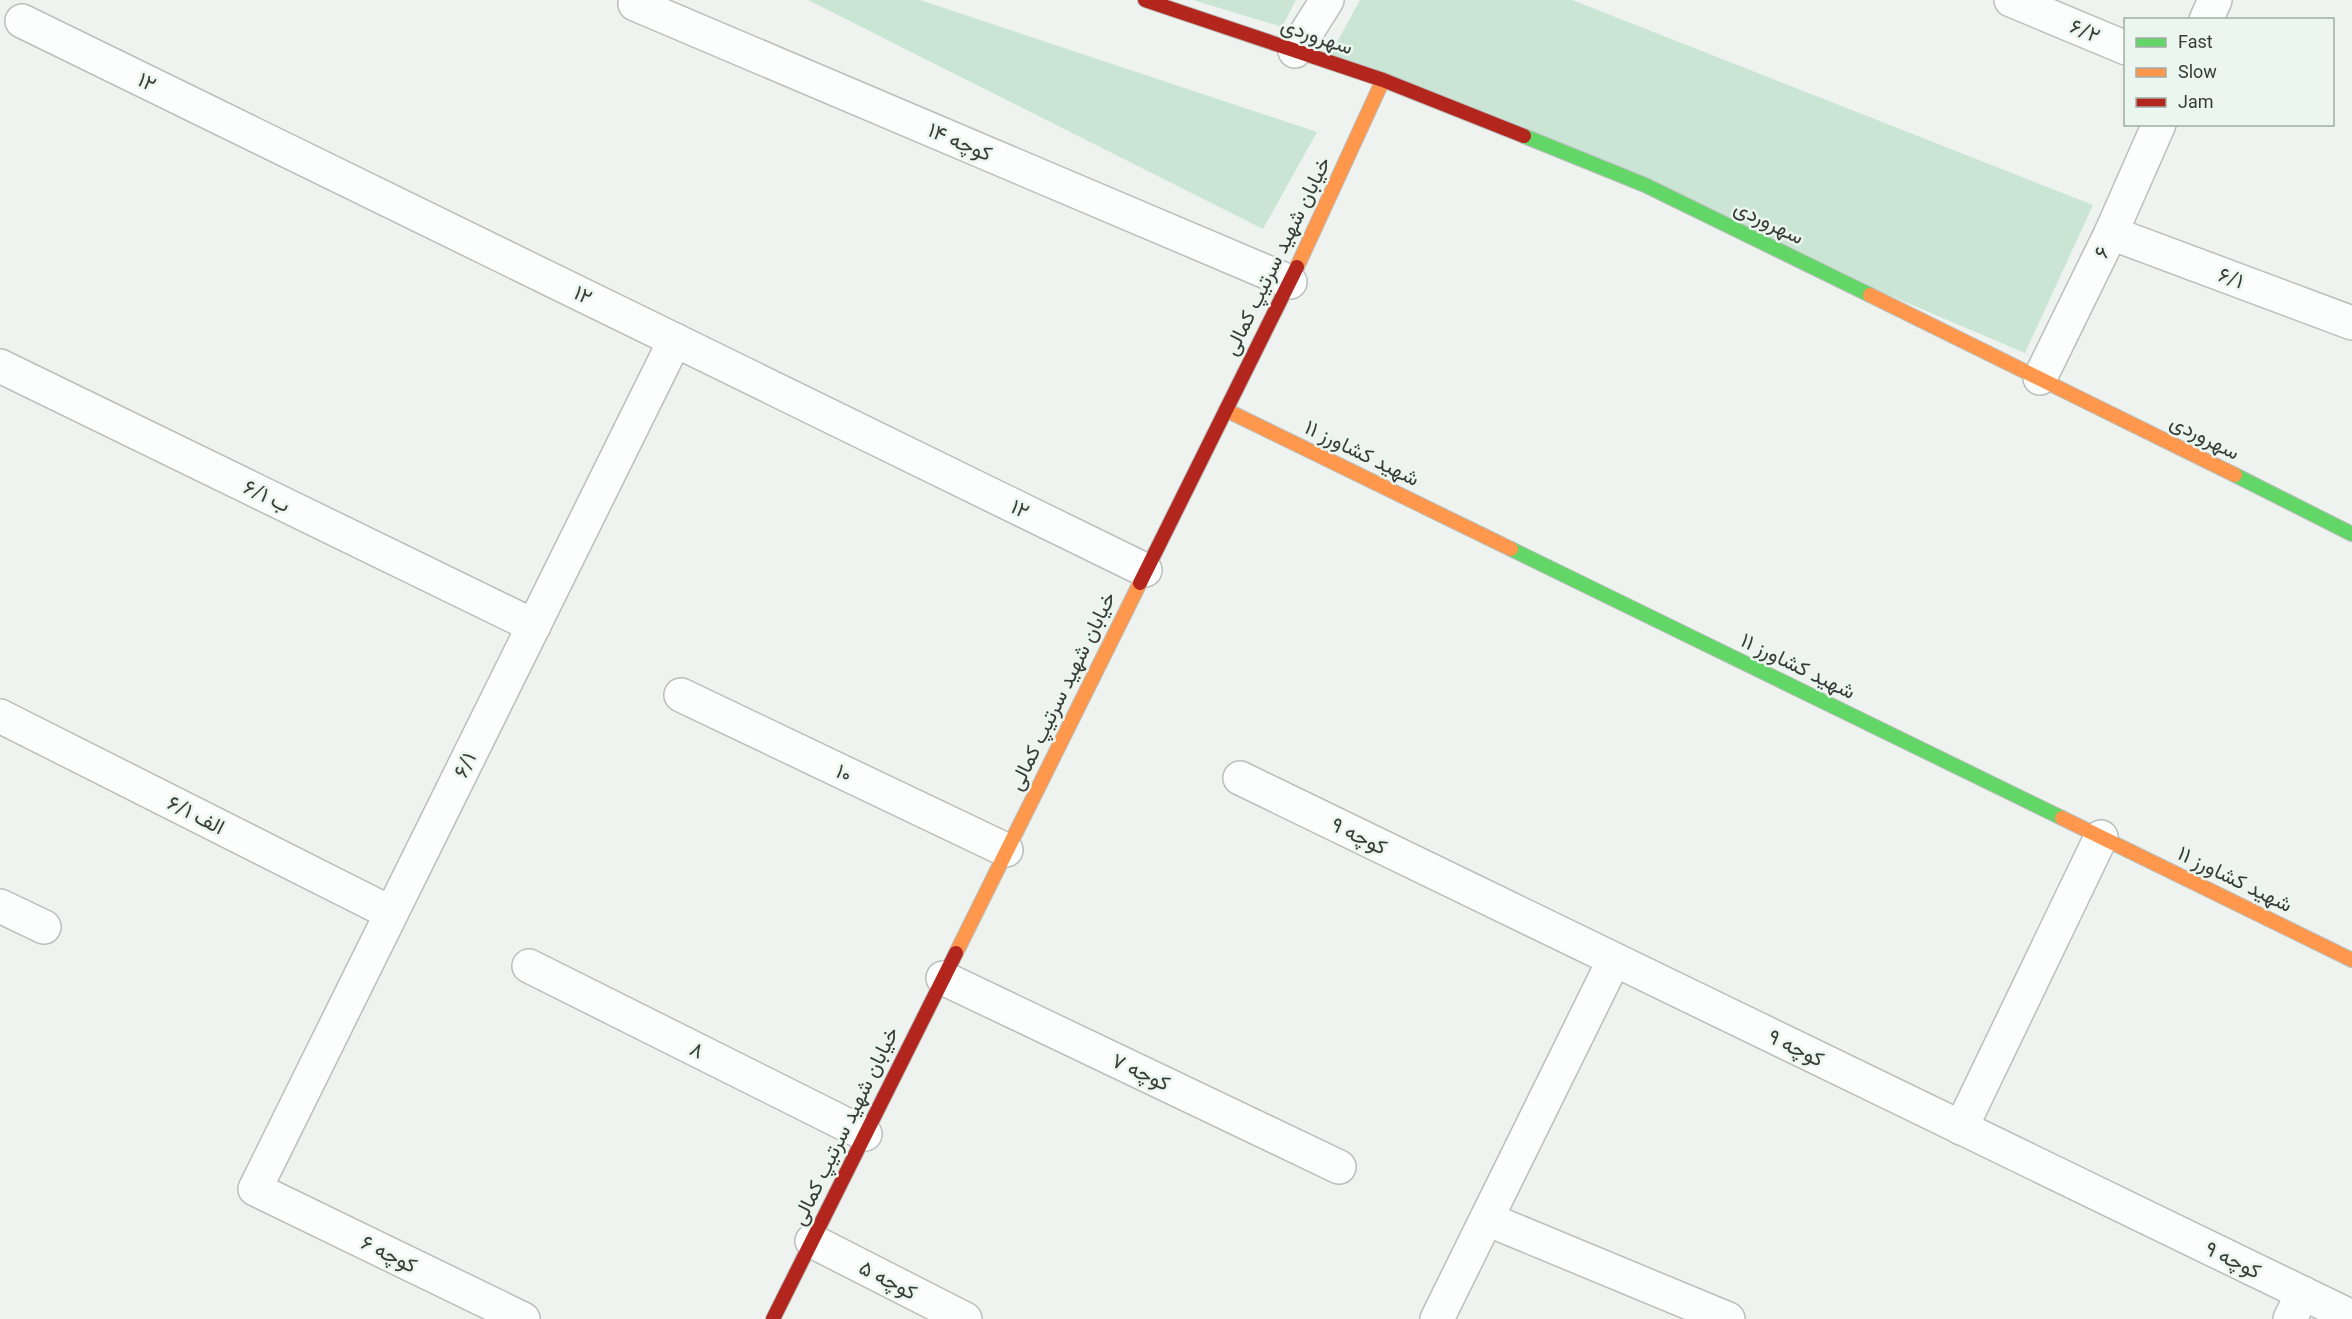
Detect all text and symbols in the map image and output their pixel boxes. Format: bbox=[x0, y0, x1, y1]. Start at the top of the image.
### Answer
street label: سهروردی bbox=[1278, 13, 1356, 60]
street label: ۶/۲ bbox=[2067, 14, 2103, 48]
legend bbox=[2124, 18, 2334, 126]
text: Fast bbox=[2178, 31, 2213, 52]
text: Slow bbox=[2178, 61, 2217, 82]
street label: ۱۲ bbox=[134, 67, 160, 97]
text: Jam bbox=[2178, 91, 2214, 112]
street label: کوچه ۱۴ bbox=[924, 118, 995, 168]
street label: خیابان شهید سرتیپ کمالی bbox=[1218, 153, 1337, 360]
street label: سهروردی bbox=[1730, 195, 1808, 250]
street label: ۶ bbox=[2089, 242, 2115, 262]
street label: ۶/۱ bbox=[2215, 262, 2247, 294]
street label: ۱۲ bbox=[570, 280, 596, 310]
street label: سهروردی bbox=[2166, 409, 2244, 466]
street label: ۱۱ شهید کشاورز bbox=[1300, 415, 1423, 492]
street label: ۶/۱ ب bbox=[240, 475, 294, 517]
street label: ۱۲ bbox=[1007, 494, 1033, 524]
street label: خیابان شهید سرتیپ کمالی bbox=[1003, 588, 1122, 795]
street label: ۱۱ شهید کشاورز bbox=[1736, 628, 1859, 705]
street label: ۶/۱ bbox=[449, 749, 481, 781]
street label: ۱۰ bbox=[832, 759, 856, 787]
street label: ۶/۱ الف bbox=[164, 791, 228, 839]
street label: کوچه ۹ bbox=[1326, 812, 1391, 862]
street label: ۱۱ شهید کشاورز bbox=[2173, 841, 2296, 918]
street label: خیابان شهید سرتیپ کمالی bbox=[786, 1023, 905, 1230]
street label: کوچه ۹ bbox=[1763, 1024, 1828, 1074]
street label: ۸ bbox=[686, 1036, 708, 1064]
street label: کوچه ۷ bbox=[1107, 1048, 1174, 1098]
street label: کوچه ۶ bbox=[356, 1230, 421, 1280]
street label: کوچه ۹ bbox=[2200, 1236, 2265, 1286]
street label: کوچه ۵ bbox=[854, 1255, 921, 1306]

